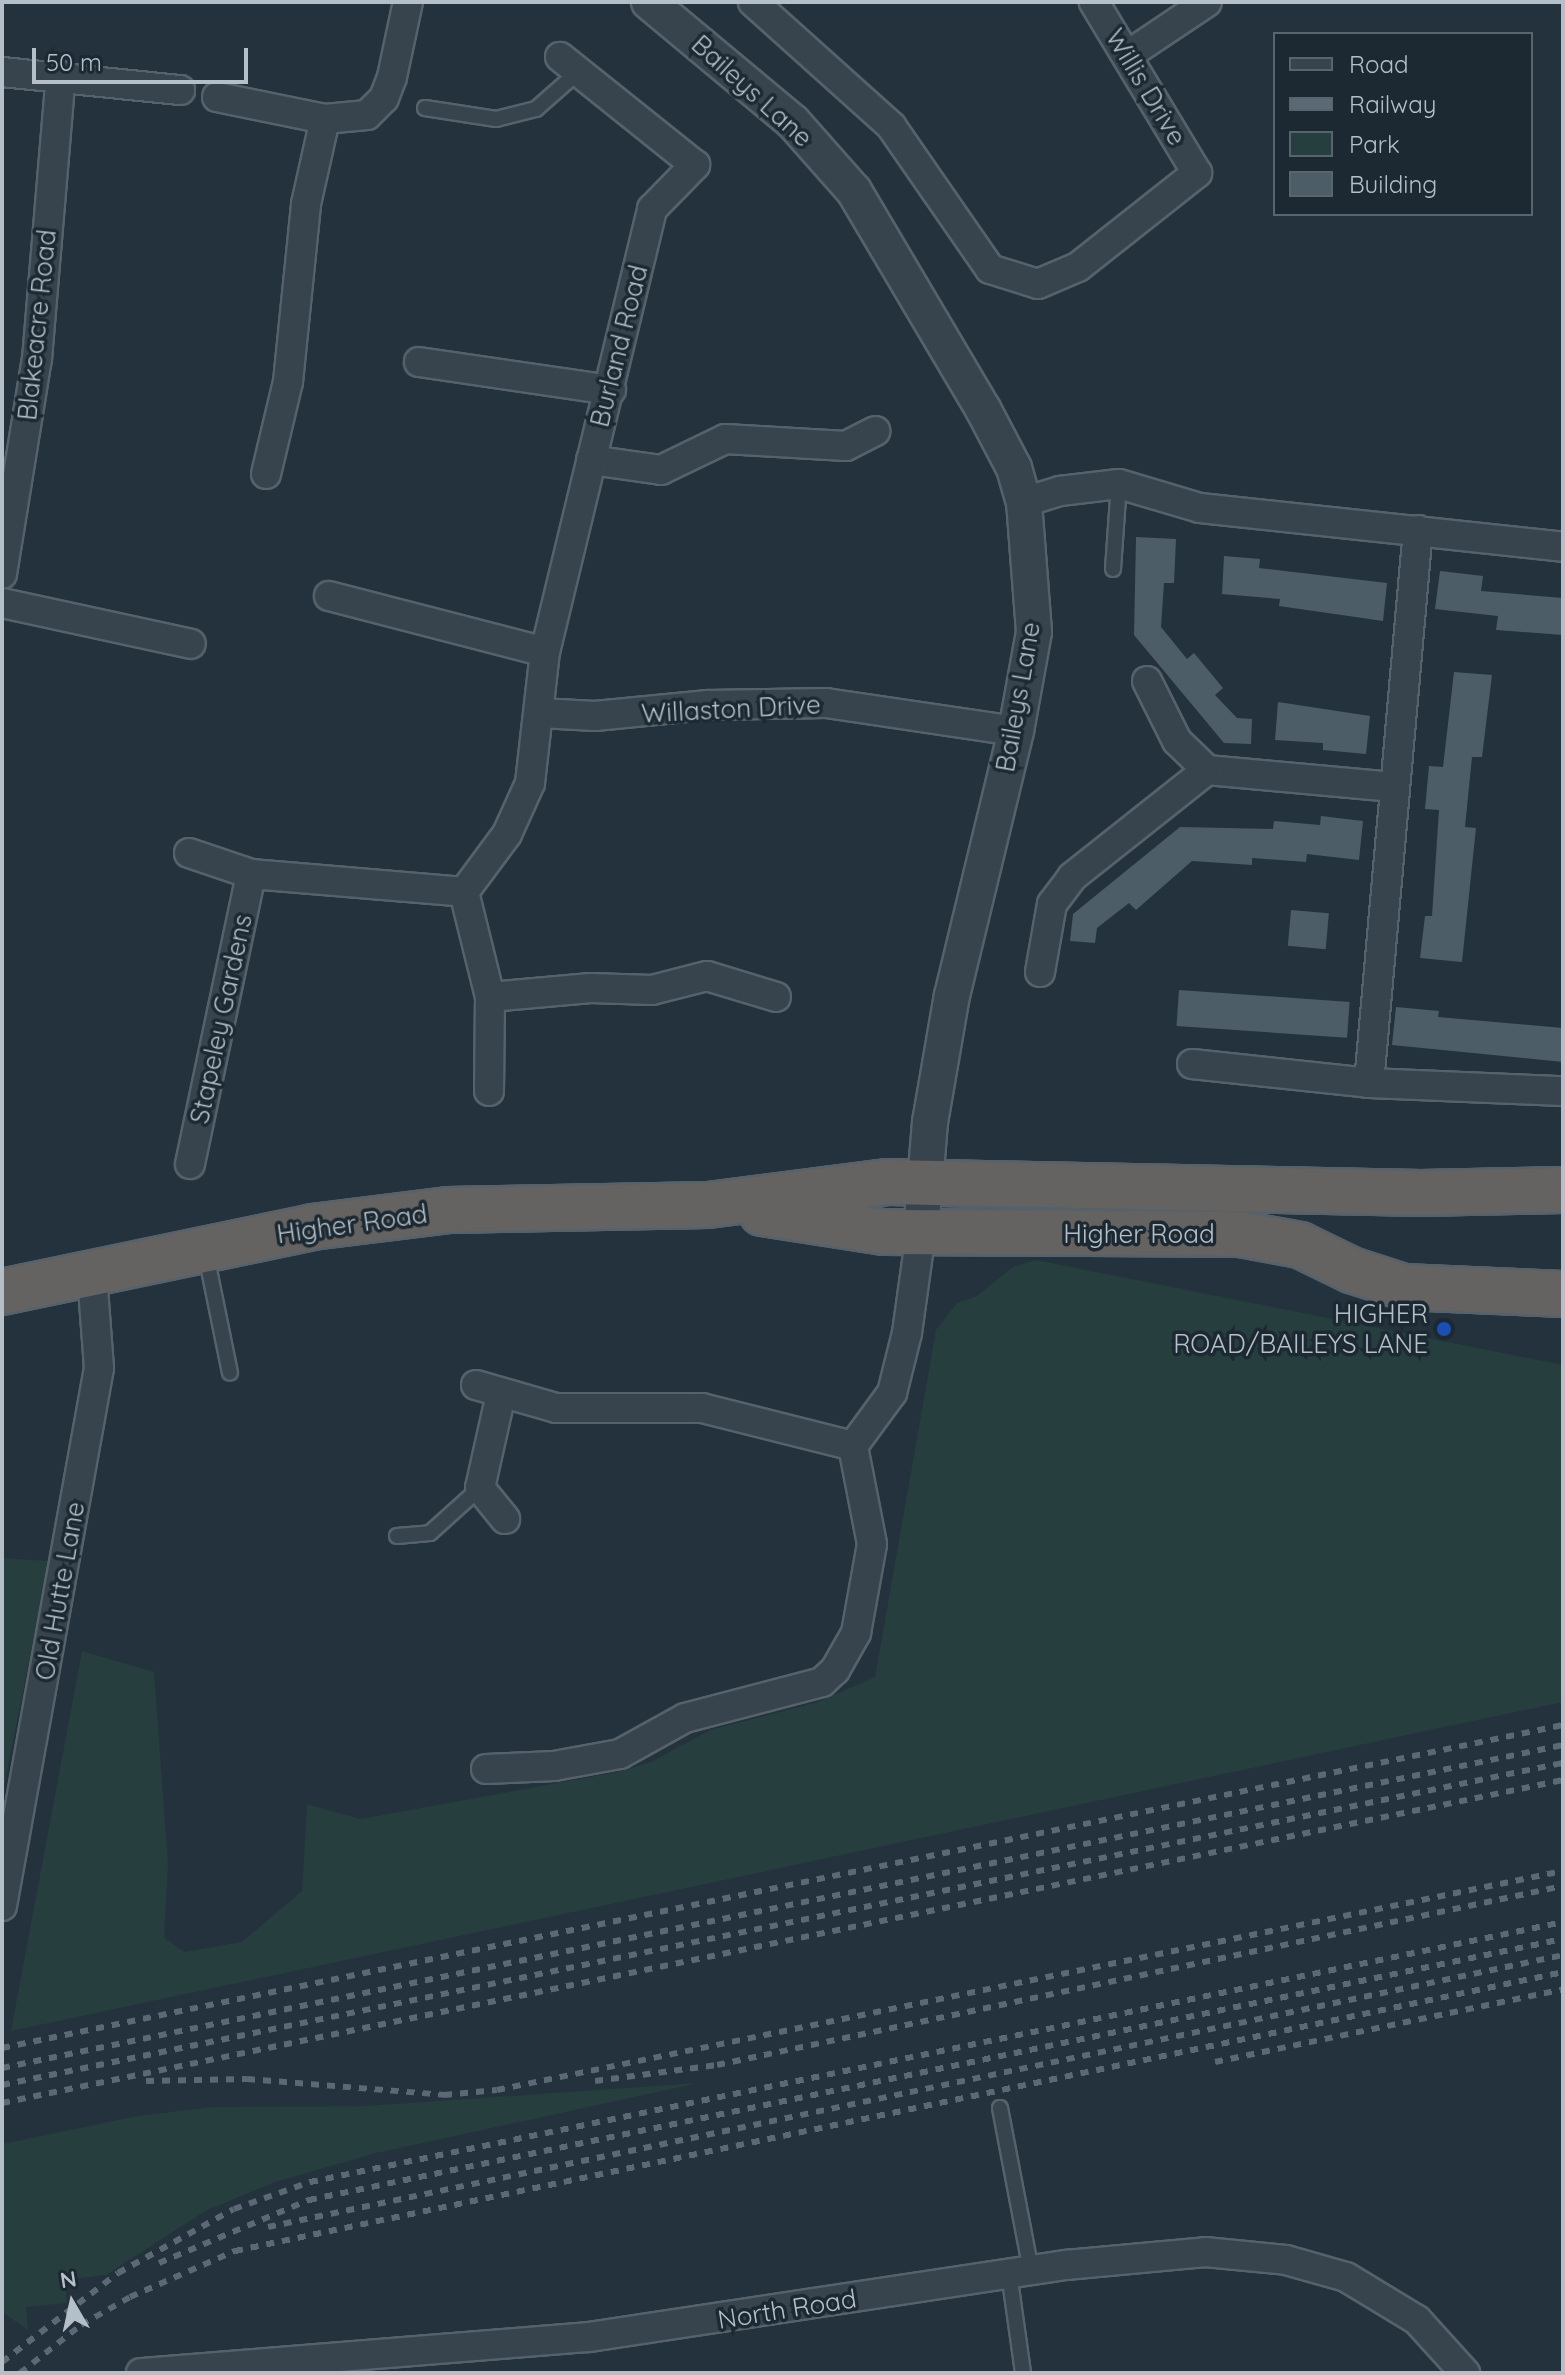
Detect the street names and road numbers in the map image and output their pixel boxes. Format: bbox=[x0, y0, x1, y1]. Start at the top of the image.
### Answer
street label: Willis Drive bbox=[1099, 23, 1193, 151]
street label: Baileys Lane bbox=[685, 29, 819, 153]
street label: Blakeacre Road bbox=[11, 228, 63, 422]
street label: Burland Road bbox=[584, 262, 654, 430]
street label: Baileys Lane bbox=[989, 620, 1047, 774]
street label: Willaston Drive bbox=[640, 689, 822, 729]
street label: Stapeley Gardens bbox=[184, 912, 258, 1126]
street label: Higher Road bbox=[275, 1198, 429, 1250]
street label: Higher Road bbox=[1063, 1218, 1215, 1250]
street label: Old Hutte Lane bbox=[29, 1499, 91, 1683]
street label: North Road bbox=[716, 2283, 858, 2335]

